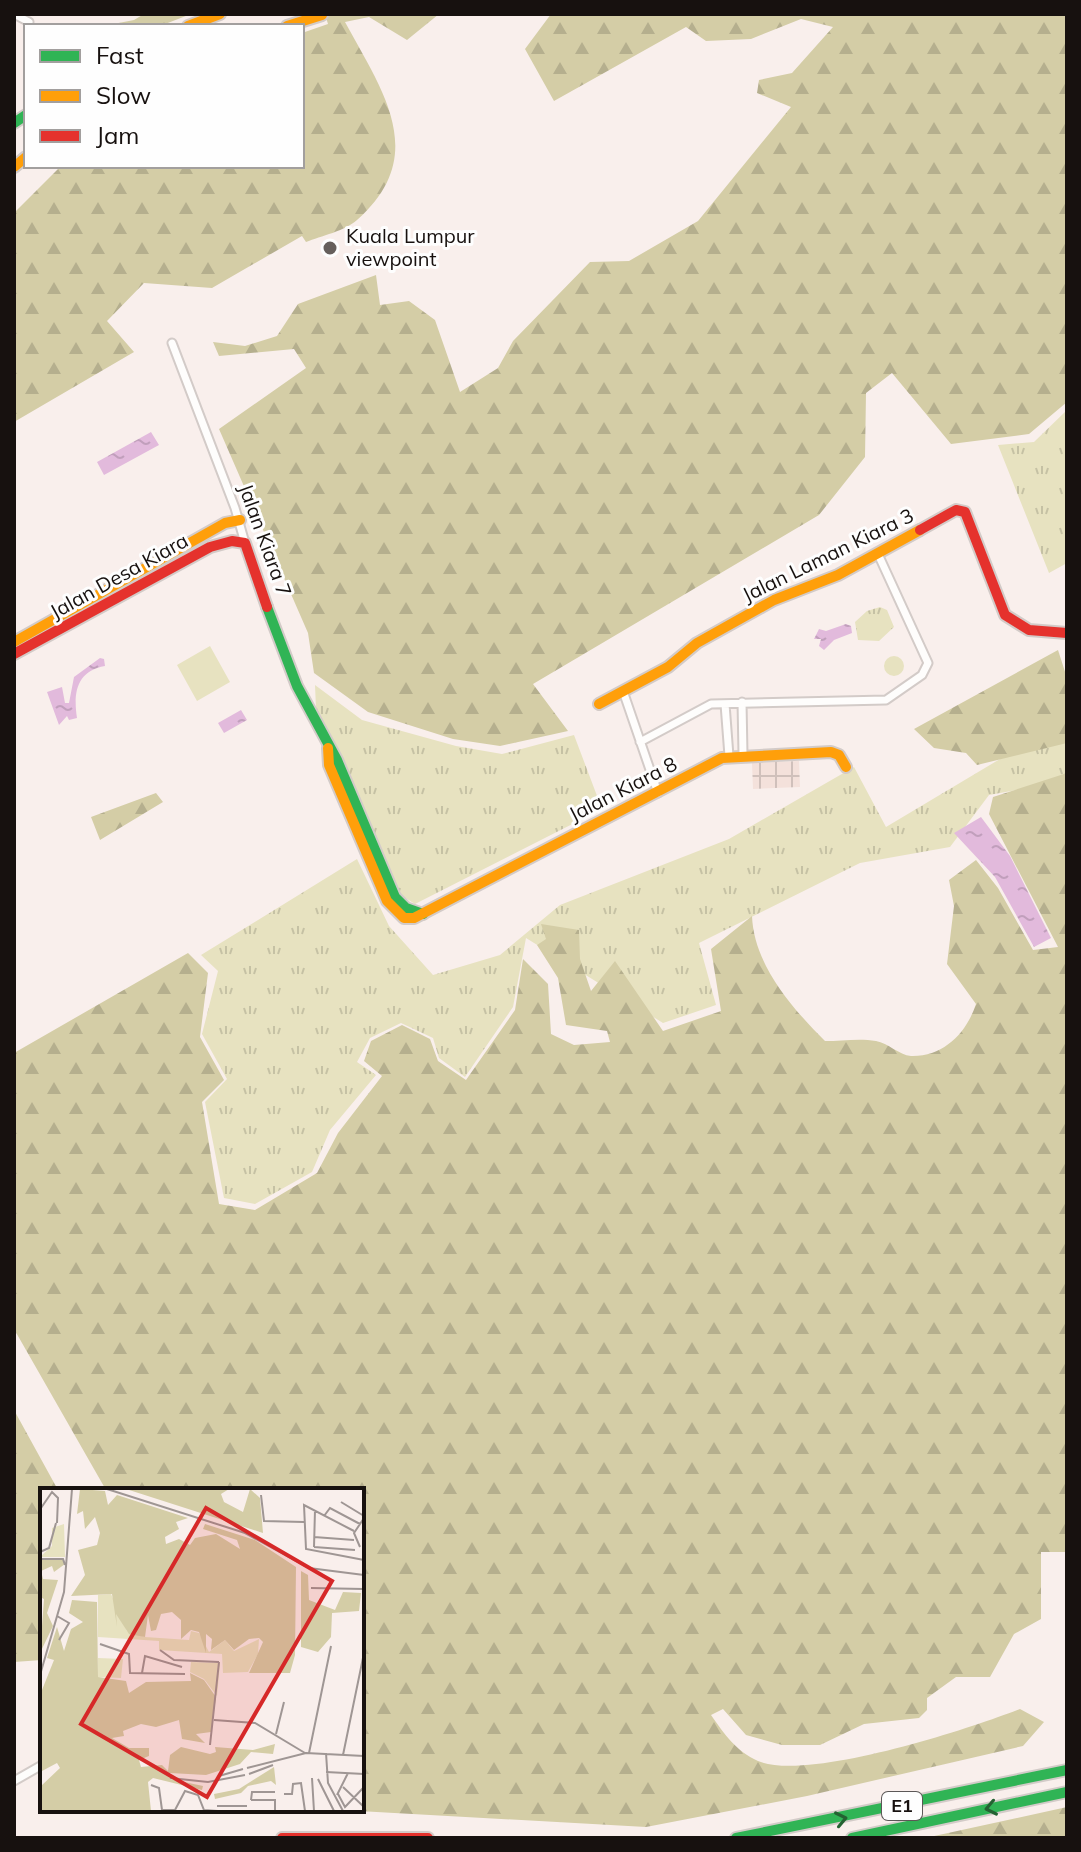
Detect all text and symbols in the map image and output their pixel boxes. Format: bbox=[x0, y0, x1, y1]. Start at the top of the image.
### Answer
legend bbox=[24, 24, 304, 168]
text: Fast bbox=[96, 40, 144, 70]
text: Slow bbox=[96, 80, 151, 110]
text: Jam bbox=[96, 120, 139, 150]
place label: Kuala Lumpur viewpoint bbox=[346, 223, 475, 271]
marker: Kuala Lumpur viewpoint bbox=[321, 239, 339, 257]
street label: Jalan Kiara 7 bbox=[234, 480, 297, 600]
street label: Jalan Laman Kiara 3 bbox=[738, 502, 918, 607]
street label: Jalan Desa Kiara bbox=[45, 527, 192, 624]
street label: Jalan Kiara 8 bbox=[564, 751, 681, 827]
inset map bbox=[40, 1488, 364, 1812]
road number: E1 bbox=[882, 1792, 922, 1820]
one-way arrow bbox=[984, 1799, 998, 1816]
one-way arrow bbox=[833, 1811, 847, 1828]

